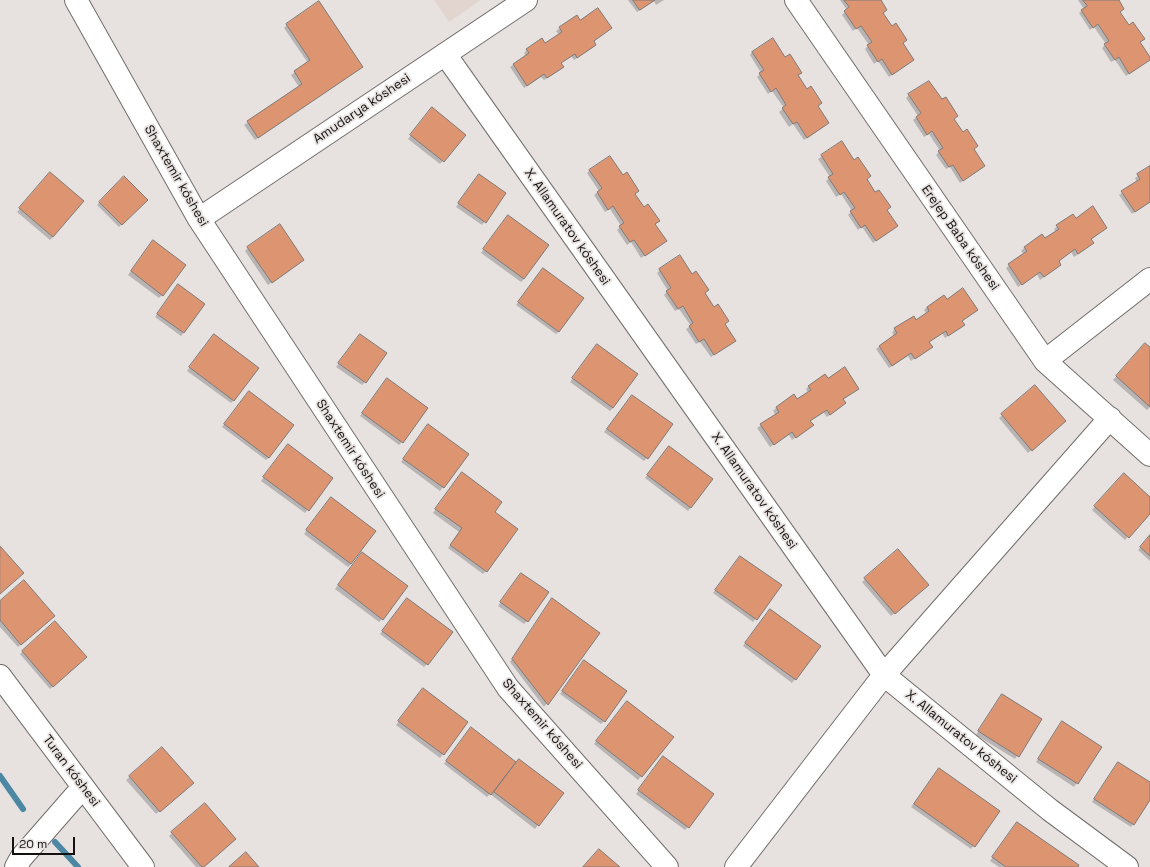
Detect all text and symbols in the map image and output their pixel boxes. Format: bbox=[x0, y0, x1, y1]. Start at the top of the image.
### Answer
street label: Amudarya kóshesi bbox=[310, 71, 414, 147]
street label: Shaxtemir kóshesi bbox=[141, 123, 211, 229]
street label: X. Allamuratov kóshesi bbox=[521, 166, 613, 288]
street label: Erejep Baba kóshesi bbox=[918, 182, 1002, 294]
street label: Shaxtemir kóshesi bbox=[312, 397, 388, 501]
street label: X. Allamuratov kóshesi bbox=[708, 430, 800, 552]
street label: Shaxtemir kóshesi bbox=[499, 676, 585, 772]
street label: X. Allamuratov kóshesi bbox=[902, 687, 1020, 787]
street label: Turan kóshesi bbox=[39, 732, 103, 810]
scale bar bbox=[14, 829, 77, 855]
text: 20 m bbox=[19, 836, 47, 852]

